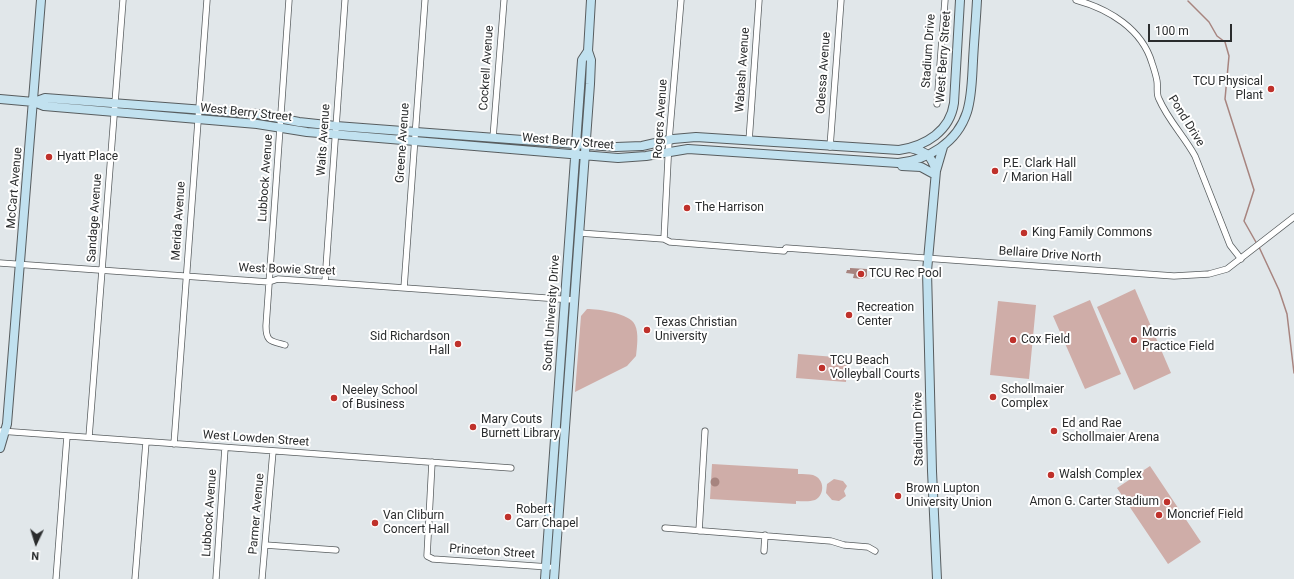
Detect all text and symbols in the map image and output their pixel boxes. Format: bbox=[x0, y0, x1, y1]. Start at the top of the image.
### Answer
street label: West Berry Street bbox=[934, 10, 954, 104]
street label: Stadium Drive bbox=[919, 13, 939, 89]
scale bar bbox=[1150, 16, 1234, 42]
text: 100 m bbox=[1155, 24, 1189, 38]
street label: Cockrell Avenue bbox=[477, 25, 497, 111]
street label: Wabash Avenue bbox=[733, 27, 753, 113]
street label: Odessa Avenue bbox=[814, 31, 834, 115]
place label: TCU Physical Plant bbox=[1193, 75, 1263, 103]
street label: Rogers Avenue bbox=[651, 79, 671, 159]
marker: TCU Physical Plant bbox=[1266, 84, 1276, 94]
street label: Pond Drive bbox=[1165, 93, 1207, 149]
street label: West Berry Street bbox=[199, 101, 293, 125]
street label: Waits Avenue bbox=[314, 103, 334, 177]
street label: Greene Avenue bbox=[393, 103, 413, 183]
street label: West Berry Street bbox=[521, 131, 615, 153]
street label: Lubbock Avenue bbox=[256, 134, 276, 222]
street label: McCart Avenue bbox=[4, 147, 26, 229]
place label: Hyatt Place bbox=[57, 150, 118, 164]
marker: Hyatt Place bbox=[44, 152, 54, 162]
place label: P.E. Clark Hall / Marion Hall bbox=[1003, 157, 1076, 185]
marker: P.E. Clark Hall / Marion Hall bbox=[990, 166, 1000, 176]
street label: Sandage Avenue bbox=[85, 173, 105, 263]
street label: Merida Avenue bbox=[169, 181, 189, 261]
place label: The Harrison bbox=[695, 201, 764, 215]
marker: The Harrison bbox=[682, 203, 692, 213]
place label: King Family Commons bbox=[1032, 226, 1152, 240]
marker: King Family Commons bbox=[1019, 228, 1029, 238]
street label: Bellaire Drive North bbox=[998, 244, 1102, 266]
street label: South University Drive bbox=[541, 255, 563, 371]
street label: West Bowie Street bbox=[238, 261, 336, 279]
place label: TCU Rec Pool bbox=[869, 267, 942, 281]
marker: TCU Rec Pool bbox=[856, 269, 866, 279]
place label: Recreation Center bbox=[857, 301, 914, 329]
marker: Recreation Center bbox=[844, 310, 854, 320]
place label: Texas Christian University bbox=[655, 316, 737, 344]
marker: Texas Christian University bbox=[642, 325, 652, 335]
place label: Morris Practice Field bbox=[1142, 326, 1214, 354]
place label: Sid Richardson Hall bbox=[370, 330, 450, 358]
place label: Cox Field bbox=[1021, 333, 1070, 347]
marker: Cox Field bbox=[1008, 335, 1018, 345]
marker: Morris Practice Field bbox=[1129, 335, 1139, 345]
marker: Sid Richardson Hall bbox=[453, 339, 463, 349]
place label: TCU Beach Volleyball Courts bbox=[830, 354, 920, 382]
marker: TCU Beach Volleyball Courts bbox=[817, 363, 827, 373]
place label: Schollmaier Complex bbox=[1001, 383, 1064, 411]
place label: Neeley School of Business bbox=[342, 384, 418, 412]
street label: Stadium Drive bbox=[911, 392, 927, 466]
marker: Schollmaier Complex bbox=[988, 392, 998, 402]
marker: Neeley School of Business bbox=[329, 393, 339, 403]
place label: Mary Couts Burnett Library bbox=[481, 413, 559, 441]
place label: Ed and Rae Schollmaier Arena bbox=[1062, 417, 1159, 445]
marker: Mary Couts Burnett Library bbox=[468, 422, 478, 432]
marker: Ed and Rae Schollmaier Arena bbox=[1049, 426, 1059, 436]
street label: West Lowden Street bbox=[202, 428, 310, 450]
place label: Walsh Complex bbox=[1059, 468, 1142, 482]
street label: Lubbock Avenue bbox=[200, 469, 220, 557]
marker: Walsh Complex bbox=[1046, 470, 1056, 480]
street label: Parmer Avenue bbox=[246, 473, 268, 555]
place label: Brown Lupton University Union bbox=[906, 482, 992, 510]
marker: Brown Lupton University Union bbox=[893, 491, 903, 501]
place label: Amon G. Carter Stadium bbox=[1029, 495, 1159, 509]
marker: Amon G. Carter Stadium bbox=[1162, 497, 1172, 507]
place label: Robert Carr Chapel bbox=[516, 503, 578, 531]
place label: Moncrief Field bbox=[1167, 508, 1243, 522]
place label: Van Cliburn Concert Hall bbox=[383, 509, 449, 537]
marker: Moncrief Field bbox=[1154, 510, 1164, 520]
marker: Robert Carr Chapel bbox=[503, 512, 513, 522]
marker: Van Cliburn Concert Hall bbox=[370, 518, 380, 528]
north arrow bbox=[16, 523, 56, 563]
street label: Princeton Street bbox=[449, 542, 535, 562]
text: N bbox=[31, 549, 39, 562]

